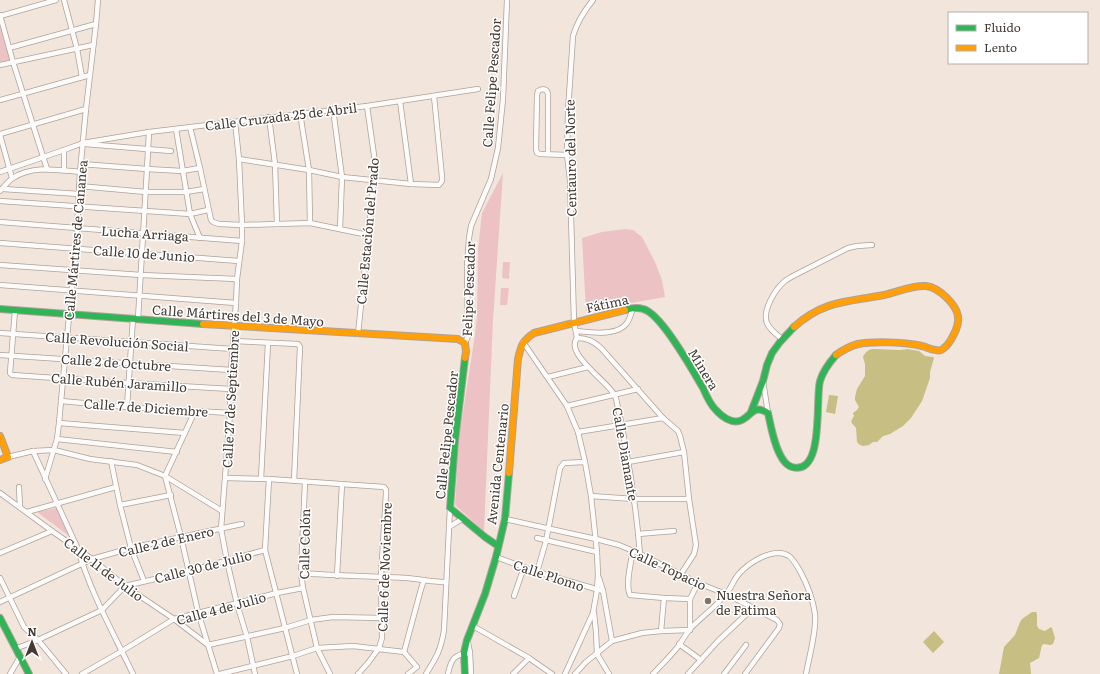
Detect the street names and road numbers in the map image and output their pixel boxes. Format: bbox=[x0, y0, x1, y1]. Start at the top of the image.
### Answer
street label: Calle Felipe Pescador bbox=[477, 17, 505, 148]
street label: Calle Cruzada 25 de Abril bbox=[204, 97, 359, 135]
street label: Centauro del Norte bbox=[559, 99, 581, 217]
street label: Calle Estación del Prado bbox=[351, 156, 383, 305]
street label: Calle Mártires de Cananea bbox=[59, 159, 91, 321]
street label: Lucha Arriaga bbox=[100, 220, 190, 246]
street label: Calle 10 de Junio bbox=[92, 240, 196, 266]
street label: Felipe Pescador bbox=[457, 240, 479, 337]
street label: Fátima bbox=[584, 289, 630, 317]
street label: Calle Mártires del 3 de Mayo bbox=[151, 300, 325, 331]
street label: Calle Revolución Social bbox=[45, 327, 190, 356]
street label: Calle 27 de Septiembre bbox=[217, 329, 243, 468]
street label: Minera bbox=[684, 345, 724, 393]
street label: Calle 2 de Octubre bbox=[60, 349, 172, 375]
street label: Calle Rubén Jaramillo bbox=[50, 368, 188, 396]
street label: Calle Felipe Pescador bbox=[430, 369, 462, 500]
street label: Calle 7 de Diciembre bbox=[83, 393, 209, 421]
street label: Avenida Centenario bbox=[481, 402, 513, 526]
street label: Calle Diamante bbox=[608, 406, 644, 503]
street label: Calle 6 de Noviembre bbox=[372, 502, 396, 632]
street label: Calle Colón bbox=[294, 508, 314, 580]
street label: Calle 2 de Enero bbox=[116, 521, 216, 561]
street label: Calle 11 de Julio bbox=[60, 533, 148, 606]
street label: Calle Topacio bbox=[626, 542, 710, 594]
street label: Calle 30 de Julio bbox=[152, 545, 254, 587]
street label: Calle Plomo bbox=[511, 555, 587, 596]
street label: Calle 4 de Julio bbox=[174, 587, 268, 629]

